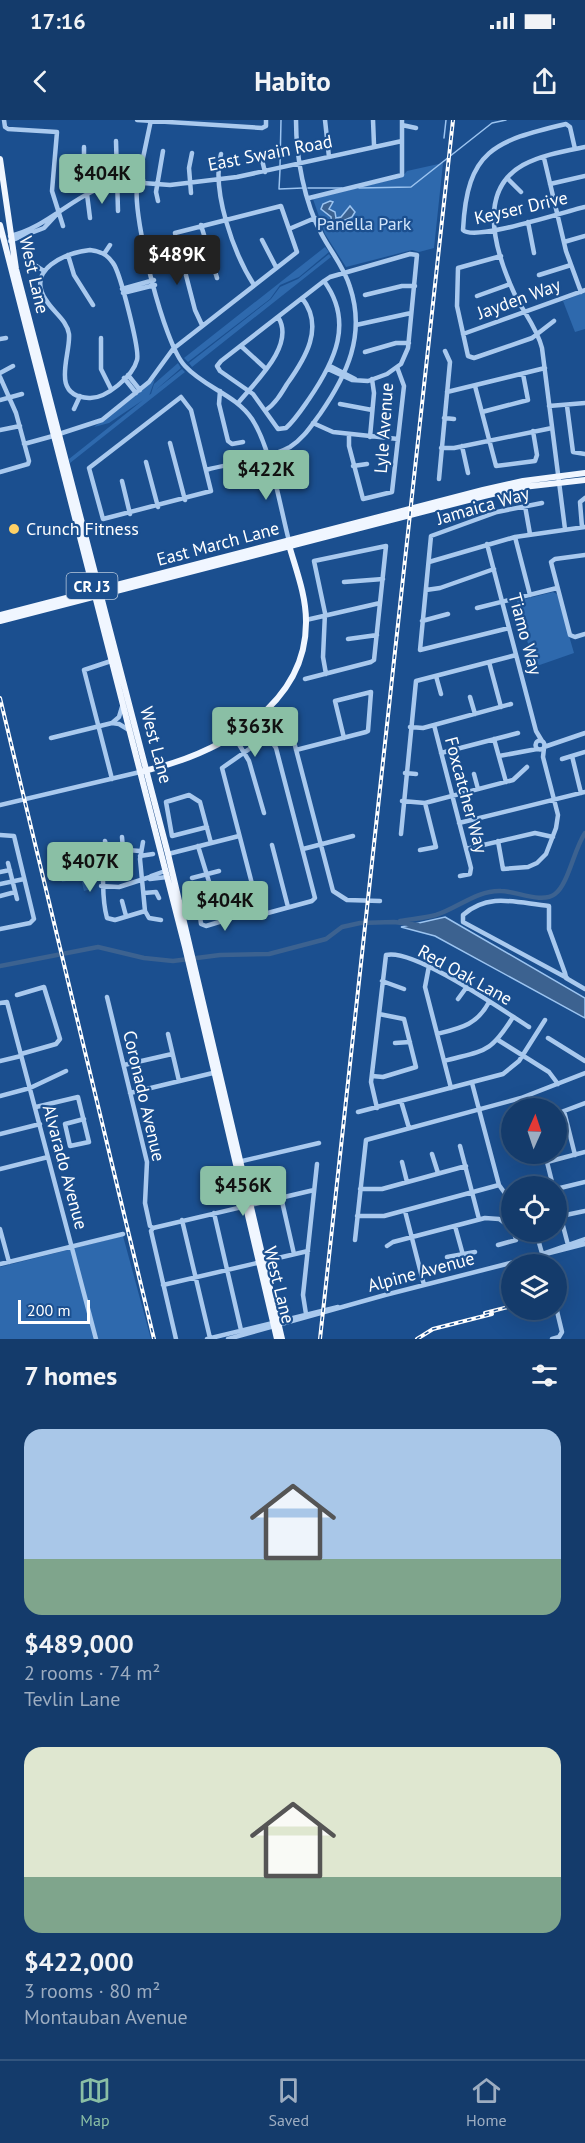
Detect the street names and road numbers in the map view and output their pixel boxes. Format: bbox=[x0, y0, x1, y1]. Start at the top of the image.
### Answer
street label: East Swain Road bbox=[206, 129, 334, 176]
street label: Keyser Drive bbox=[472, 186, 570, 229]
street label: West Lane bbox=[14, 234, 55, 316]
street label: Jayden Way bbox=[473, 273, 564, 325]
street label: Lyle Avenue bbox=[369, 382, 398, 474]
street label: Jamaica Way bbox=[433, 481, 533, 530]
street label: East March Lane bbox=[154, 516, 282, 571]
road number: CR J3 bbox=[66, 573, 118, 599]
street label: Tiamo Way bbox=[504, 590, 548, 678]
street label: West Lane bbox=[135, 704, 178, 786]
street label: Foxcatcher Way bbox=[440, 734, 493, 856]
street label: Red Oak Lane bbox=[414, 939, 517, 1010]
street label: Coronado Avenue bbox=[118, 1028, 171, 1164]
street label: Alvarado Avenue bbox=[38, 1102, 93, 1232]
street label: West Lane bbox=[259, 1244, 300, 1326]
street label: Alpine Avenue bbox=[365, 1246, 477, 1297]

